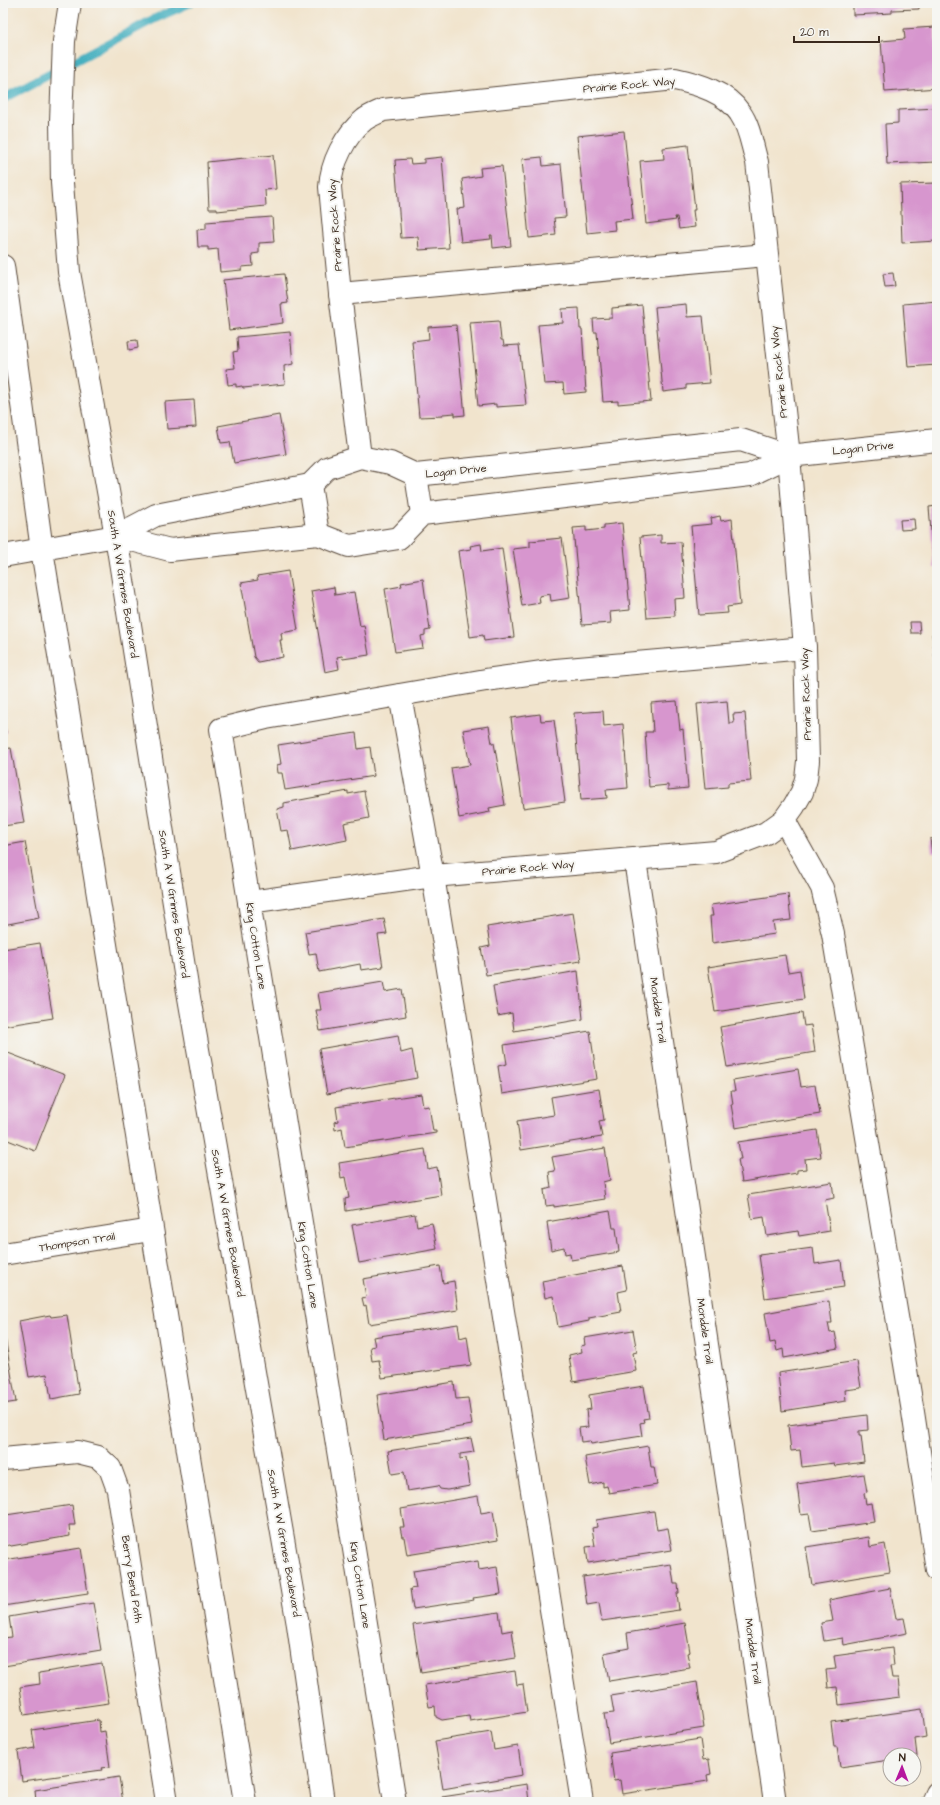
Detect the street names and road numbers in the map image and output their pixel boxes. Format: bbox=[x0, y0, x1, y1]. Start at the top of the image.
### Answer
street label: Prairie Rock Way bbox=[582, 73, 676, 98]
street label: Prairie Rock Way bbox=[324, 178, 347, 272]
street label: Prairie Rock Way bbox=[767, 325, 792, 419]
street label: Logan Drive bbox=[832, 437, 895, 460]
street label: Logan Drive bbox=[425, 460, 488, 483]
street label: South A W Grimes Boulevard bbox=[104, 509, 142, 659]
street label: Prairie Rock Way bbox=[797, 647, 816, 741]
street label: South A W Grimes Boulevard bbox=[155, 829, 193, 979]
street label: Prairie Rock Way bbox=[481, 856, 575, 881]
street label: King Cotton Lane bbox=[241, 902, 270, 991]
street label: Mondale Trail bbox=[646, 976, 670, 1044]
street label: South A W Grimes Boulevard bbox=[208, 1148, 248, 1298]
street label: King Cotton Lane bbox=[293, 1221, 322, 1310]
street label: Thompson Trail bbox=[38, 1229, 116, 1255]
street label: Mondale Trail bbox=[693, 1297, 717, 1365]
street label: South A W Grimes Boulevard bbox=[264, 1468, 304, 1618]
street label: Berry Bend Path bbox=[117, 1534, 146, 1624]
street label: King Cotton Lane bbox=[345, 1541, 374, 1630]
street label: Mondale Trail bbox=[741, 1617, 765, 1685]

